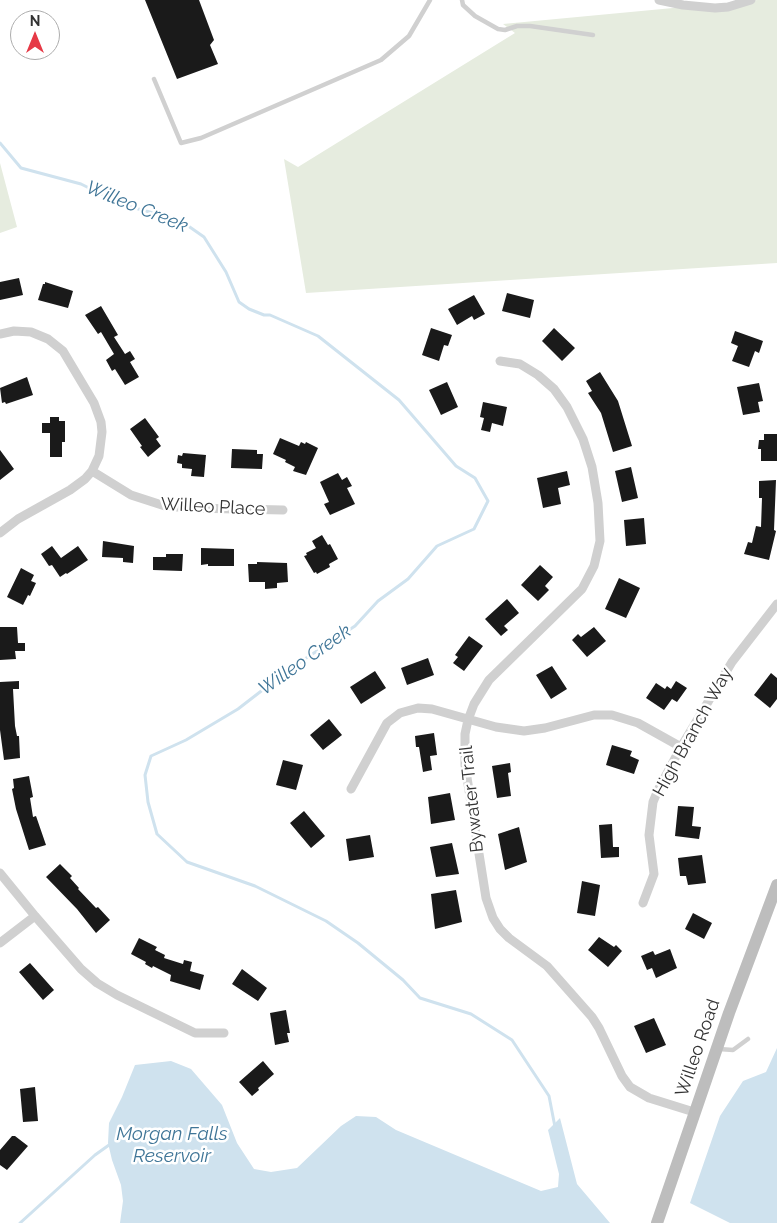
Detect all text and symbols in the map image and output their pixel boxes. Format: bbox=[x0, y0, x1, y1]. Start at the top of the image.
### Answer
north arrow bbox=[10, 10, 60, 60]
text: N bbox=[30, 13, 40, 29]
water label: Willeo Creek bbox=[83, 176, 191, 238]
street label: Willeo Place bbox=[160, 493, 266, 521]
water label: Willeo Creek bbox=[254, 620, 356, 700]
street label: High Branch Way bbox=[649, 664, 737, 800]
street label: Bywater Trail bbox=[456, 744, 488, 854]
street label: Willeo Road bbox=[671, 996, 725, 1100]
water label: Morgan Falls Reservoir bbox=[116, 1123, 228, 1167]

